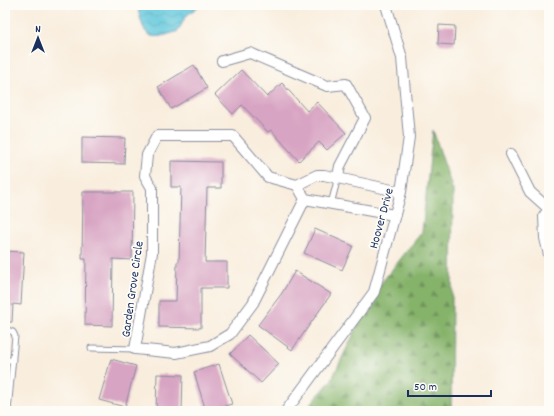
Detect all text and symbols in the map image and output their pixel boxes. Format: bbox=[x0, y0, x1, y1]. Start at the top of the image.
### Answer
north arrow bbox=[18, 18, 58, 58]
text: N bbox=[35, 22, 41, 38]
street label: Hoover Drive bbox=[365, 186, 400, 251]
street label: Garden Grove Circle bbox=[117, 240, 150, 339]
scale bar bbox=[408, 372, 491, 398]
text: 50 m bbox=[414, 379, 437, 396]

